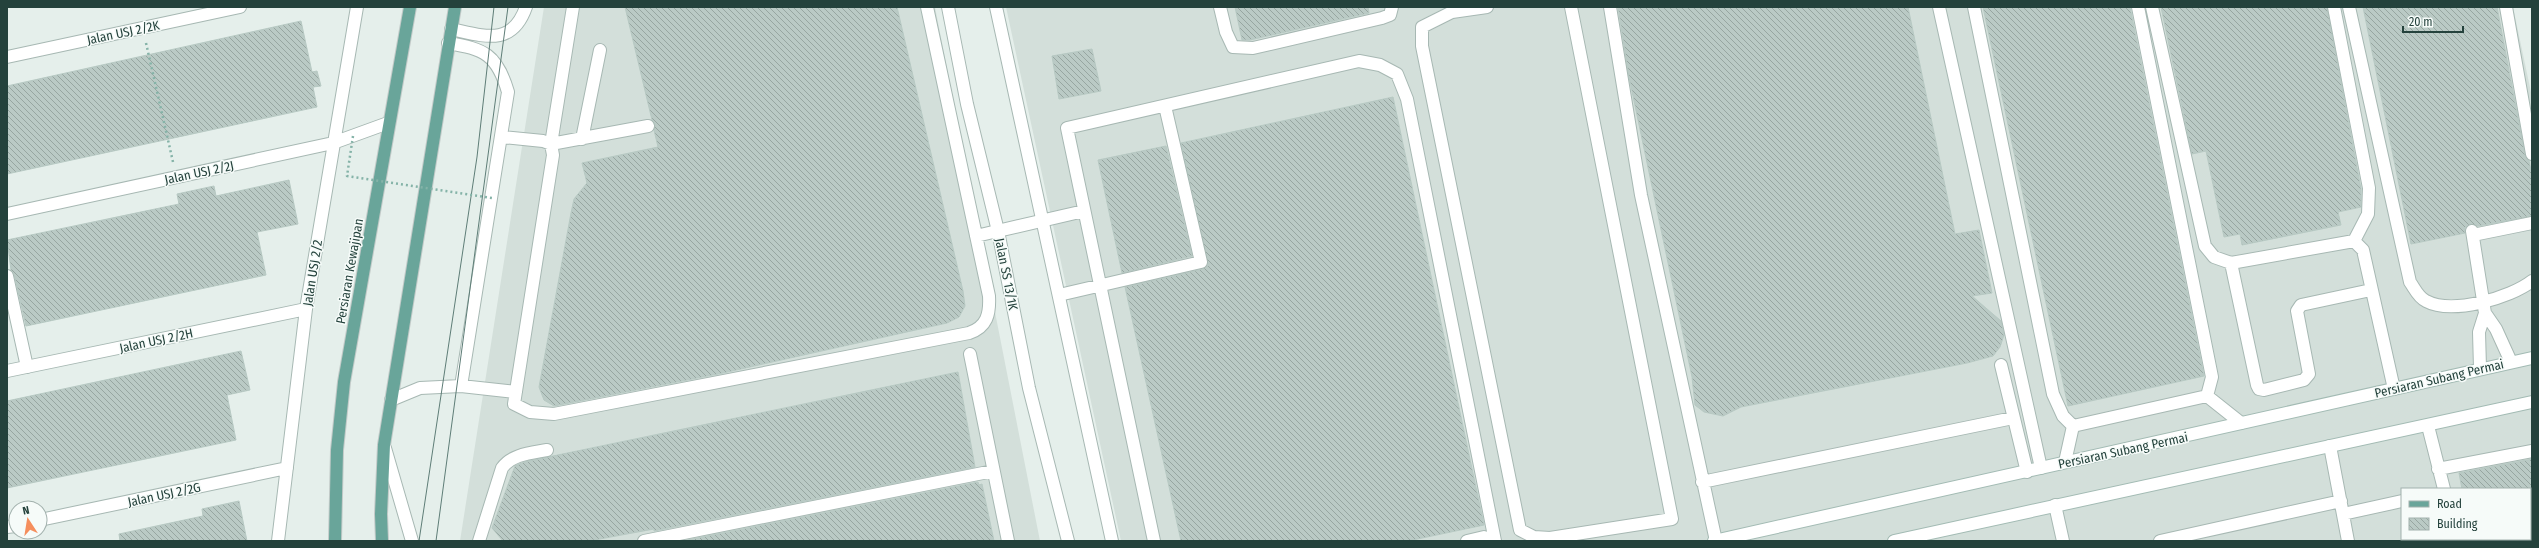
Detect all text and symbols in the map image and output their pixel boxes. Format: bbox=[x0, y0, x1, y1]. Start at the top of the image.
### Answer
scale bar bbox=[2403, 8, 2463, 34]
text: 20 m bbox=[2409, 15, 2433, 29]
street label: Jalan USJ 2/2K bbox=[85, 17, 161, 48]
street label: Jalan USJ 2/2J bbox=[163, 158, 235, 187]
street label: Persiaran Kewajipan bbox=[333, 217, 366, 325]
street label: Jalan SS 13/1K bbox=[992, 237, 1021, 312]
street label: Jalan USJ 2/2 bbox=[300, 239, 325, 307]
street label: Jalan USJ 2/2H bbox=[118, 325, 194, 356]
street label: Persiaran Subang Permai bbox=[2373, 356, 2505, 401]
street label: Persiaran Subang Permai bbox=[2057, 429, 2189, 472]
street label: Jalan USJ 2/2G bbox=[126, 479, 202, 510]
legend bbox=[2401, 488, 2531, 540]
text: Road bbox=[2437, 497, 2462, 511]
north arrow bbox=[8, 500, 48, 540]
text: N bbox=[21, 504, 31, 518]
text: Building bbox=[2437, 517, 2478, 531]

